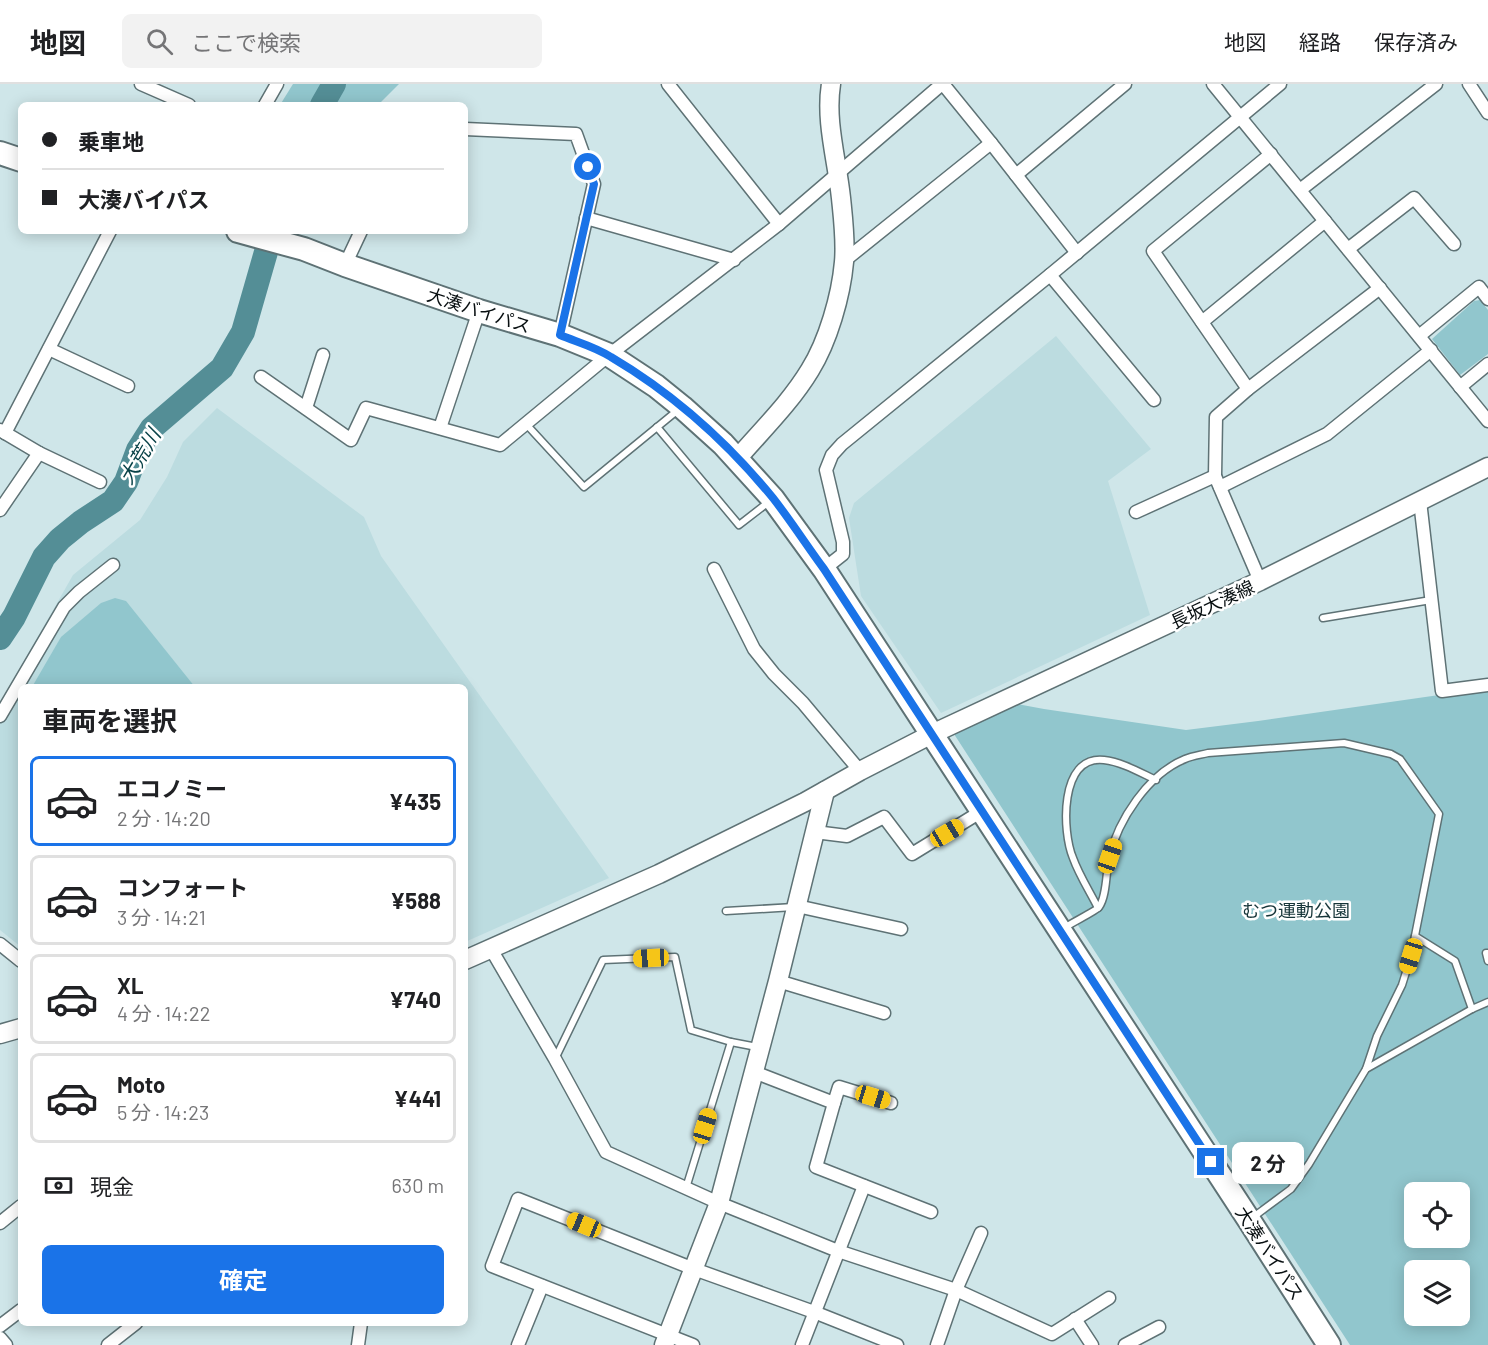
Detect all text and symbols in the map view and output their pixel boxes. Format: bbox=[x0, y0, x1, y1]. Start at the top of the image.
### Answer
search box bbox=[122, 14, 542, 68]
text: 地図 bbox=[30, 25, 86, 59]
icon: search bbox=[143, 25, 176, 58]
text: ここで検索 bbox=[191, 29, 301, 55]
text: 地図 bbox=[1224, 29, 1266, 54]
text: 経路 bbox=[1299, 29, 1341, 54]
text: 保存済み bbox=[1374, 29, 1458, 54]
text: 乗車地 bbox=[78, 128, 144, 154]
route start bbox=[574, 153, 601, 180]
text: 大湊バイパス bbox=[78, 186, 210, 212]
street label: 大湊バイパス bbox=[424, 283, 534, 337]
water label: 大荒川 bbox=[113, 422, 166, 488]
street label: 長坂大湊線 bbox=[1167, 575, 1257, 633]
text: 車両を選択 bbox=[42, 704, 177, 736]
icon: car bbox=[45, 774, 99, 828]
text: エコノミー bbox=[117, 775, 227, 801]
text: ¥435 bbox=[389, 788, 441, 814]
text: 2 分 · 14:20 bbox=[117, 806, 211, 830]
car bbox=[927, 816, 967, 850]
car bbox=[1096, 836, 1124, 876]
icon: car bbox=[45, 873, 99, 927]
text: コンフォート bbox=[117, 874, 248, 900]
text: ¥588 bbox=[390, 887, 441, 913]
park label: むつ運動公園 bbox=[1242, 899, 1350, 921]
text: 3 分 · 14:21 bbox=[117, 905, 206, 929]
car bbox=[1397, 936, 1425, 976]
car bbox=[633, 948, 669, 968]
icon: car bbox=[45, 972, 99, 1026]
text: XL bbox=[117, 972, 143, 998]
text: ¥740 bbox=[389, 986, 441, 1012]
text: 4 分 · 14:22 bbox=[117, 1001, 210, 1025]
icon: car bbox=[45, 1071, 99, 1125]
text: Moto bbox=[117, 1071, 165, 1097]
car bbox=[853, 1083, 893, 1111]
text: ¥441 bbox=[394, 1085, 441, 1111]
text: 5 分 · 14:23 bbox=[117, 1100, 209, 1124]
car bbox=[691, 1106, 719, 1146]
callout: 2 分 bbox=[1232, 1141, 1304, 1183]
route end bbox=[1197, 1148, 1224, 1175]
text: 2 分 bbox=[1250, 1151, 1286, 1175]
icon: cash bbox=[42, 1169, 75, 1202]
text: 現金 bbox=[90, 1173, 134, 1199]
text: 630 m bbox=[392, 1173, 444, 1197]
map controls bbox=[1404, 1182, 1470, 1326]
button: locate bbox=[1404, 1182, 1470, 1248]
street label: 大湊バイパス bbox=[1231, 1202, 1309, 1304]
car bbox=[564, 1210, 604, 1240]
button: 確定 bbox=[42, 1245, 444, 1314]
button: layers bbox=[1404, 1260, 1470, 1326]

